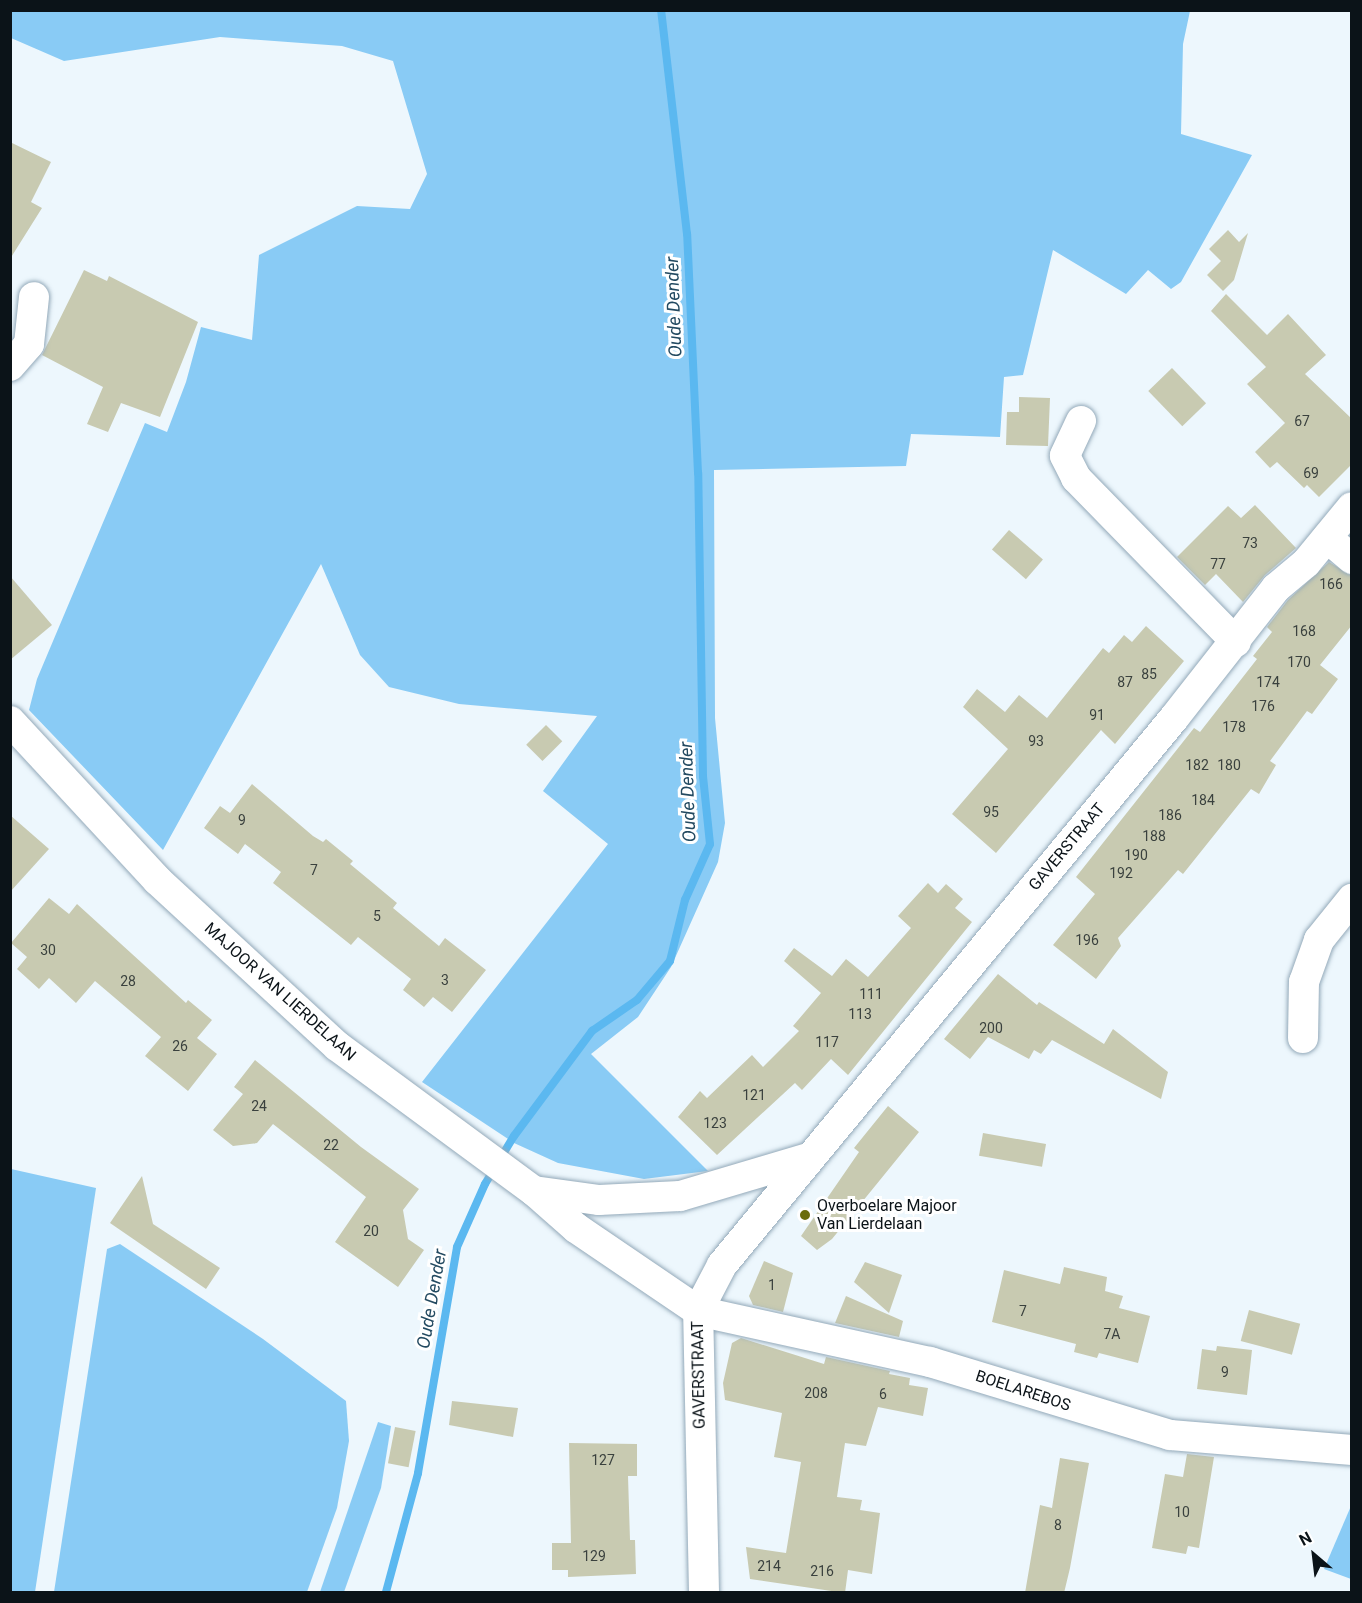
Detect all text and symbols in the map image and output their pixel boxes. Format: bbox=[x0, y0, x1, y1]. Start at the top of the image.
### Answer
water label: Oude Dender bbox=[661, 256, 687, 358]
house number: 67 bbox=[1294, 413, 1310, 429]
house number: 69 bbox=[1303, 465, 1319, 481]
house number: 73 bbox=[1242, 535, 1258, 551]
house number: 77 bbox=[1210, 556, 1226, 572]
house number: 166 bbox=[1319, 576, 1343, 592]
house number: 168 bbox=[1292, 623, 1316, 639]
house number: 170 bbox=[1287, 654, 1311, 670]
house number: 85 bbox=[1141, 666, 1157, 682]
house number: 87 bbox=[1117, 674, 1133, 690]
house number: 174 bbox=[1256, 674, 1280, 690]
house number: 176 bbox=[1251, 698, 1275, 714]
house number: 91 bbox=[1089, 707, 1105, 723]
house number: 178 bbox=[1222, 719, 1246, 735]
house number: 93 bbox=[1028, 733, 1044, 749]
water label: Oude Dender bbox=[675, 741, 701, 843]
house number: 182 bbox=[1185, 757, 1209, 773]
house number: 180 bbox=[1217, 757, 1241, 773]
house number: 184 bbox=[1191, 792, 1215, 808]
street label: GAVERSTRAAT bbox=[1025, 799, 1109, 895]
house number: 95 bbox=[983, 804, 999, 820]
house number: 186 bbox=[1158, 807, 1182, 823]
house number: 9 bbox=[238, 812, 246, 828]
house number: 188 bbox=[1142, 828, 1166, 844]
house number: 190 bbox=[1124, 847, 1148, 863]
house number: 7 bbox=[310, 862, 318, 878]
house number: 192 bbox=[1109, 865, 1133, 881]
house number: 5 bbox=[373, 908, 381, 924]
street label: MAJOOR VAN LIERDELAAN bbox=[200, 919, 360, 1065]
house number: 196 bbox=[1075, 932, 1099, 948]
house number: 30 bbox=[40, 942, 56, 958]
house number: 3 bbox=[441, 972, 449, 988]
house number: 28 bbox=[120, 973, 136, 989]
house number: 111 bbox=[859, 986, 883, 1002]
house number: 113 bbox=[848, 1006, 872, 1022]
house number: 200 bbox=[979, 1020, 1003, 1036]
house number: 117 bbox=[815, 1034, 839, 1050]
house number: 26 bbox=[172, 1038, 188, 1054]
house number: 121 bbox=[742, 1087, 766, 1103]
house number: 24 bbox=[251, 1098, 267, 1114]
house number: 123 bbox=[703, 1115, 727, 1131]
house number: 22 bbox=[323, 1137, 339, 1153]
place label: Overboelare Majoor Van Lierdelaan bbox=[817, 1196, 957, 1234]
marker: Overboelare Majoor Van Lierdelaan bbox=[798, 1208, 812, 1222]
house number: 20 bbox=[363, 1223, 379, 1239]
water label: Oude Dender bbox=[413, 1248, 451, 1350]
house number: 1 bbox=[768, 1277, 776, 1293]
house number: 7 bbox=[1019, 1303, 1027, 1319]
street label: GAVERSTRAAT bbox=[688, 1321, 710, 1429]
house number: 7A bbox=[1103, 1326, 1121, 1342]
house number: 9 bbox=[1221, 1364, 1229, 1380]
street label: BOELAREBOS bbox=[973, 1367, 1073, 1415]
house number: 208 bbox=[804, 1385, 828, 1401]
house number: 6 bbox=[879, 1386, 887, 1402]
house number: 127 bbox=[591, 1452, 615, 1468]
house number: 10 bbox=[1174, 1504, 1190, 1520]
house number: 8 bbox=[1054, 1517, 1062, 1533]
north arrow bbox=[1284, 1525, 1344, 1585]
text: N bbox=[1296, 1528, 1315, 1550]
house number: 129 bbox=[582, 1548, 606, 1564]
house number: 214 bbox=[757, 1558, 781, 1574]
house number: 216 bbox=[810, 1563, 834, 1579]

